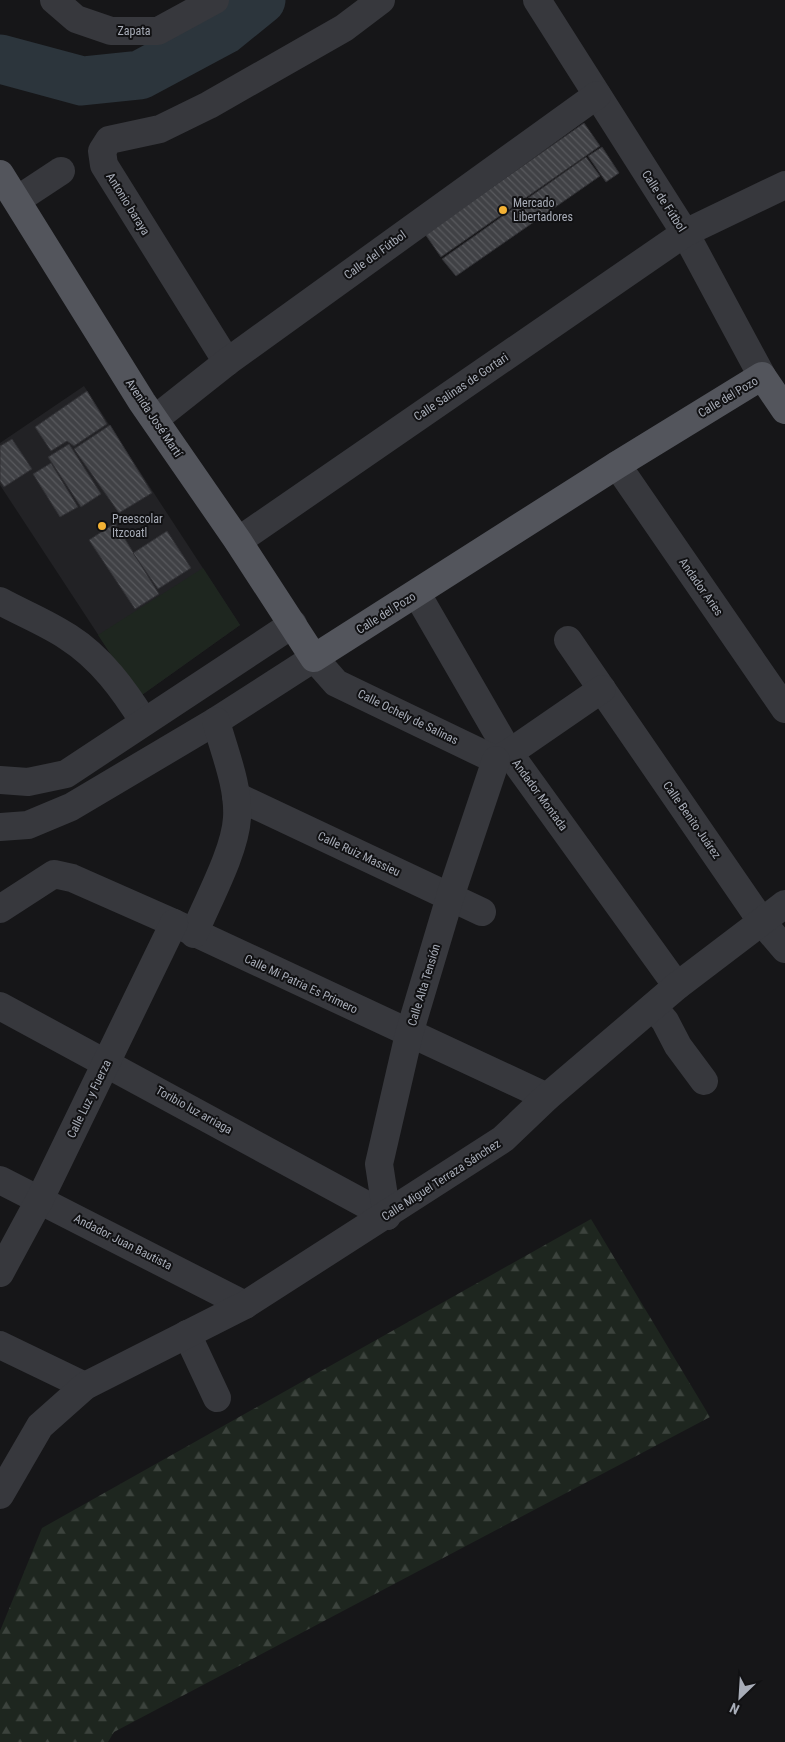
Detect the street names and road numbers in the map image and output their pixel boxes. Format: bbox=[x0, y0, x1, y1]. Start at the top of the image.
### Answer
street label: Zapata bbox=[118, 24, 151, 38]
street label: Calle de Fútbol bbox=[639, 168, 689, 234]
street label: Antonio baraya bbox=[103, 170, 153, 238]
street label: Calle del Fútbol bbox=[341, 228, 409, 282]
street label: Calle Salinas de Gortari bbox=[411, 350, 511, 424]
street label: Calle del Pozo bbox=[696, 374, 760, 420]
street label: Avenida José Martí bbox=[123, 376, 186, 461]
street label: Andador Aries bbox=[676, 555, 726, 619]
street label: Calle del Pozo bbox=[354, 589, 418, 637]
street label: Calle Ochely de Salinas bbox=[356, 687, 460, 747]
street label: Andador Montada bbox=[509, 757, 571, 834]
street label: Calle Benito Juárez bbox=[660, 779, 724, 861]
street label: Calle Ruiz Massieu bbox=[316, 829, 403, 879]
street label: Calle Alta Tensión bbox=[405, 942, 443, 1028]
street label: Calle Mi Patria Es Primero bbox=[242, 952, 360, 1016]
street label: Calle Luz y Fuerza bbox=[64, 1057, 114, 1140]
street label: Toribio luz arriaga bbox=[153, 1083, 235, 1137]
street label: Calle Miguel Terraza Sánchez bbox=[379, 1136, 503, 1224]
street label: Andador Juan Bautista bbox=[72, 1211, 174, 1273]

